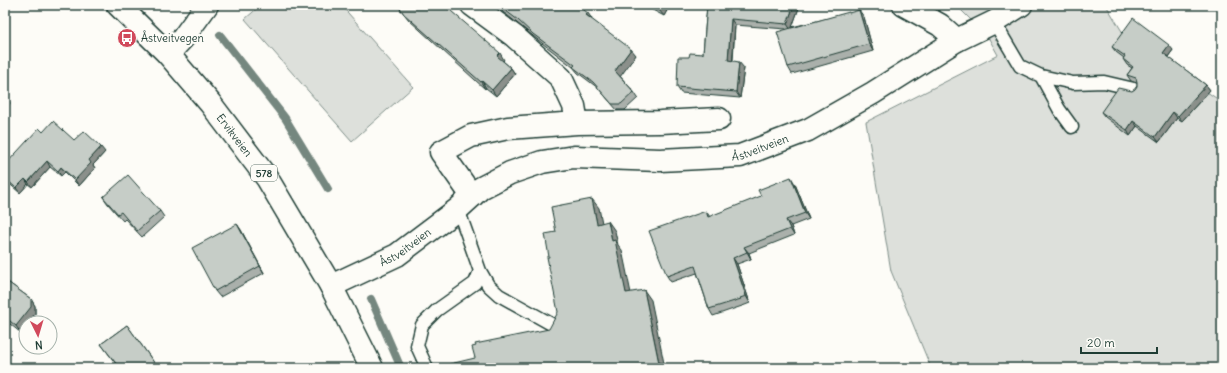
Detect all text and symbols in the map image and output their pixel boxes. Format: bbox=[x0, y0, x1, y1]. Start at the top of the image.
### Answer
bus stop icon: Åstveitvegen bbox=[116, 27, 138, 49]
place label: Åstveitvegen bbox=[141, 30, 204, 45]
street label: Ervikveien bbox=[214, 111, 255, 160]
street label: Åstveitveien bbox=[731, 131, 790, 163]
road number: 578 bbox=[251, 165, 277, 181]
street label: Åstveitveien bbox=[377, 225, 434, 269]
north arrow bbox=[18, 315, 58, 355]
scale bar bbox=[1081, 329, 1157, 355]
text: 20 m bbox=[1087, 335, 1115, 350]
text: N bbox=[34, 338, 43, 352]

